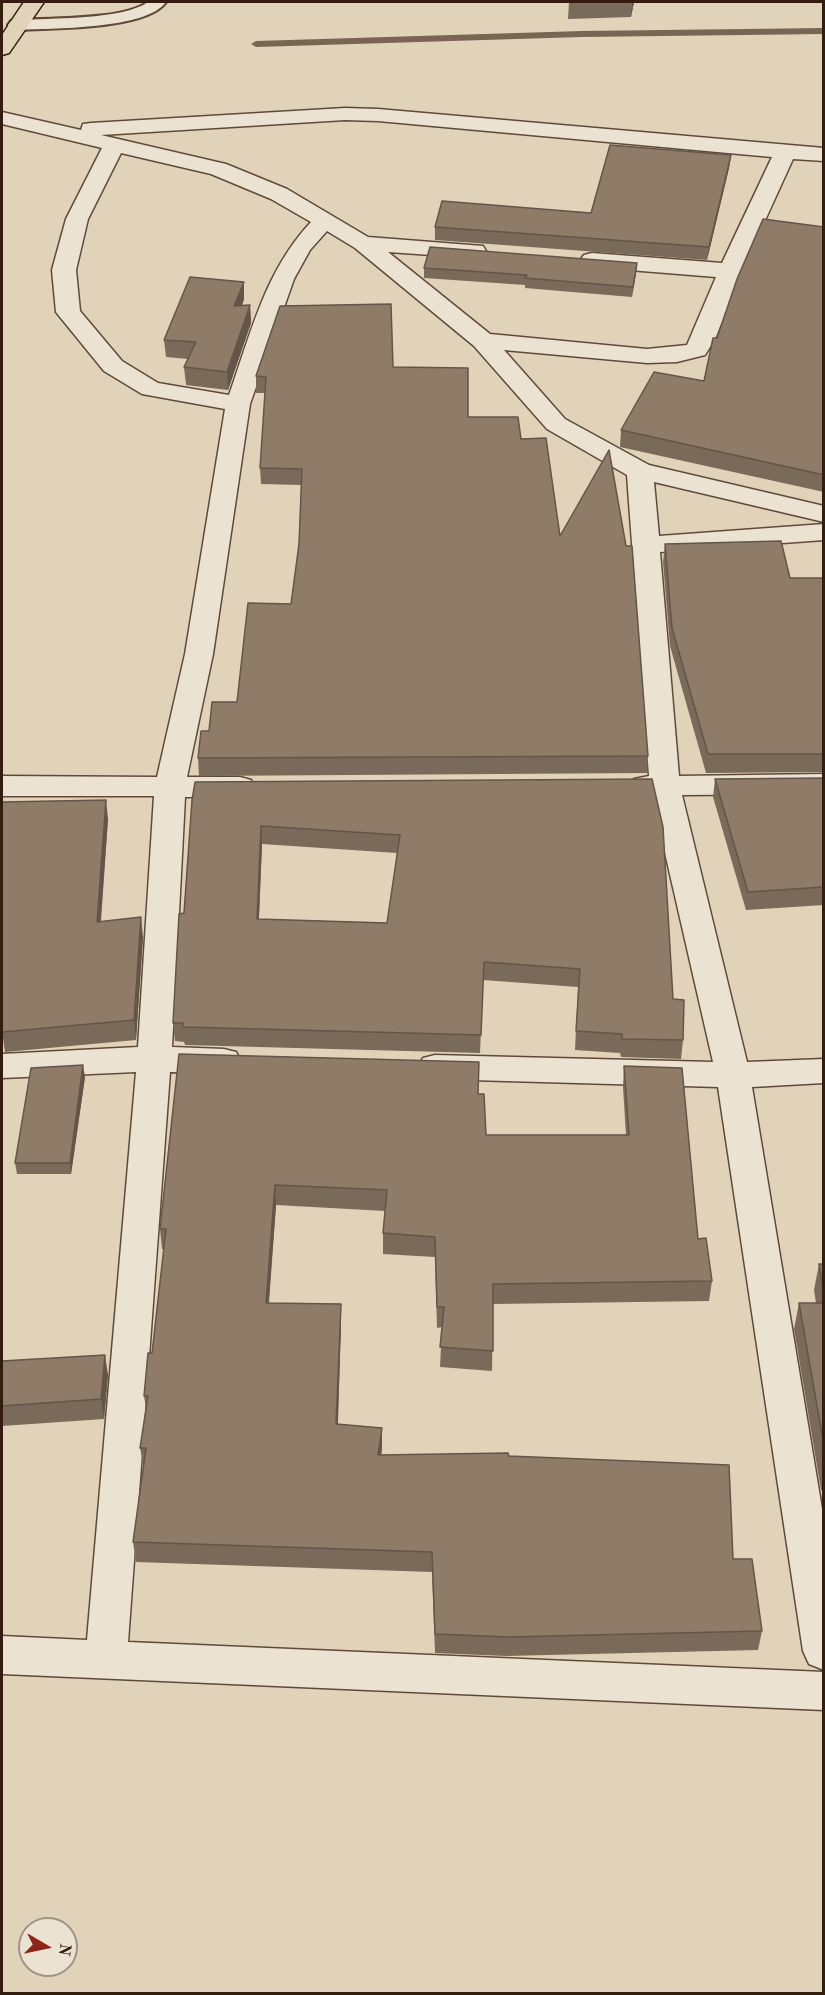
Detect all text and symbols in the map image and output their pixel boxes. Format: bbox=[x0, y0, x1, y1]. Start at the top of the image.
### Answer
north arrow bbox=[18, 1917, 78, 1977]
text: N bbox=[55, 1942, 73, 1957]

